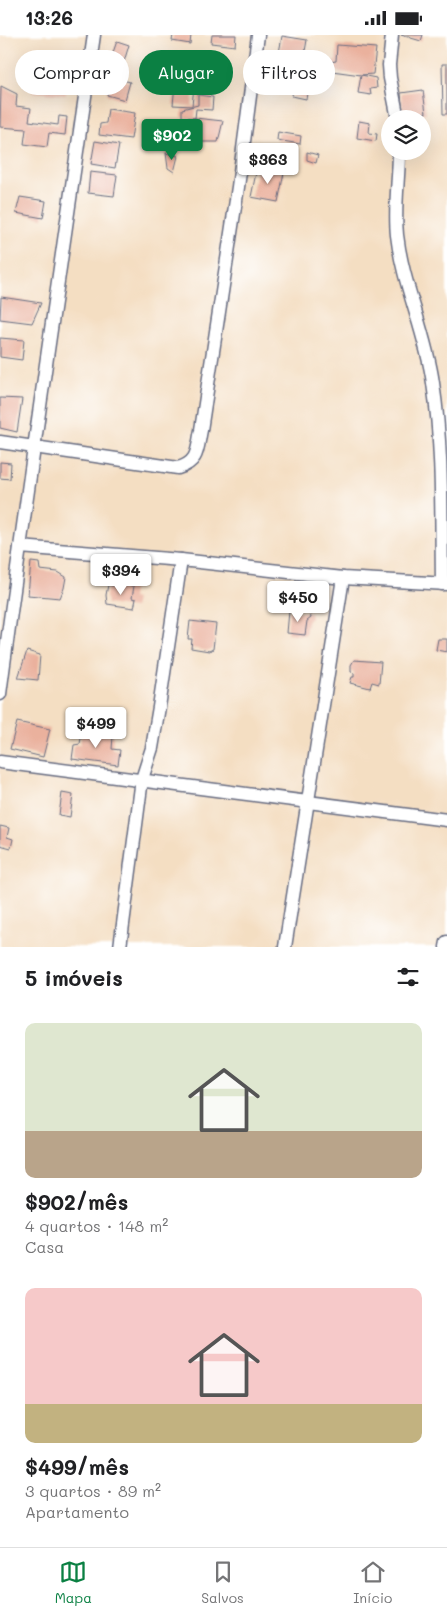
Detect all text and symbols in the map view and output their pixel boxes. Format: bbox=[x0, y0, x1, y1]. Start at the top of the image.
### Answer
text: 13:26 bbox=[25, 5, 73, 30]
chip: Comprar bbox=[15, 50, 129, 95]
chip: Alugar bbox=[139, 50, 233, 95]
chip: Filtros bbox=[243, 50, 335, 95]
map controls bbox=[381, 110, 431, 160]
button: layers bbox=[381, 110, 431, 160]
pin: $902 bbox=[142, 119, 202, 161]
text: $902 bbox=[153, 124, 191, 145]
pin: $363 bbox=[238, 143, 298, 185]
text: $363 bbox=[249, 148, 287, 169]
pin: $394 bbox=[91, 553, 151, 596]
text: $394 bbox=[101, 559, 141, 580]
pin: $450 bbox=[268, 581, 328, 623]
text: $450 bbox=[278, 586, 318, 607]
pin: $499 bbox=[66, 707, 126, 749]
text: $499 bbox=[76, 712, 116, 733]
icon: filters bbox=[394, 963, 422, 991]
text: 5 imóveis bbox=[25, 964, 123, 991]
icon: home bbox=[179, 1055, 269, 1145]
text: $902/mês bbox=[25, 1188, 128, 1215]
text: 4 quartos · 148 m² bbox=[25, 1215, 168, 1236]
text: Casa bbox=[25, 1236, 64, 1257]
icon: home bbox=[179, 1320, 269, 1410]
text: $499/mês bbox=[25, 1453, 129, 1480]
text: 3 quartos · 89 m² bbox=[25, 1480, 161, 1501]
text: Apartamento bbox=[25, 1501, 129, 1522]
tab: Mapa bbox=[55, 1558, 92, 1607]
tab: Salvos bbox=[201, 1558, 244, 1607]
tab: Início bbox=[353, 1558, 392, 1607]

